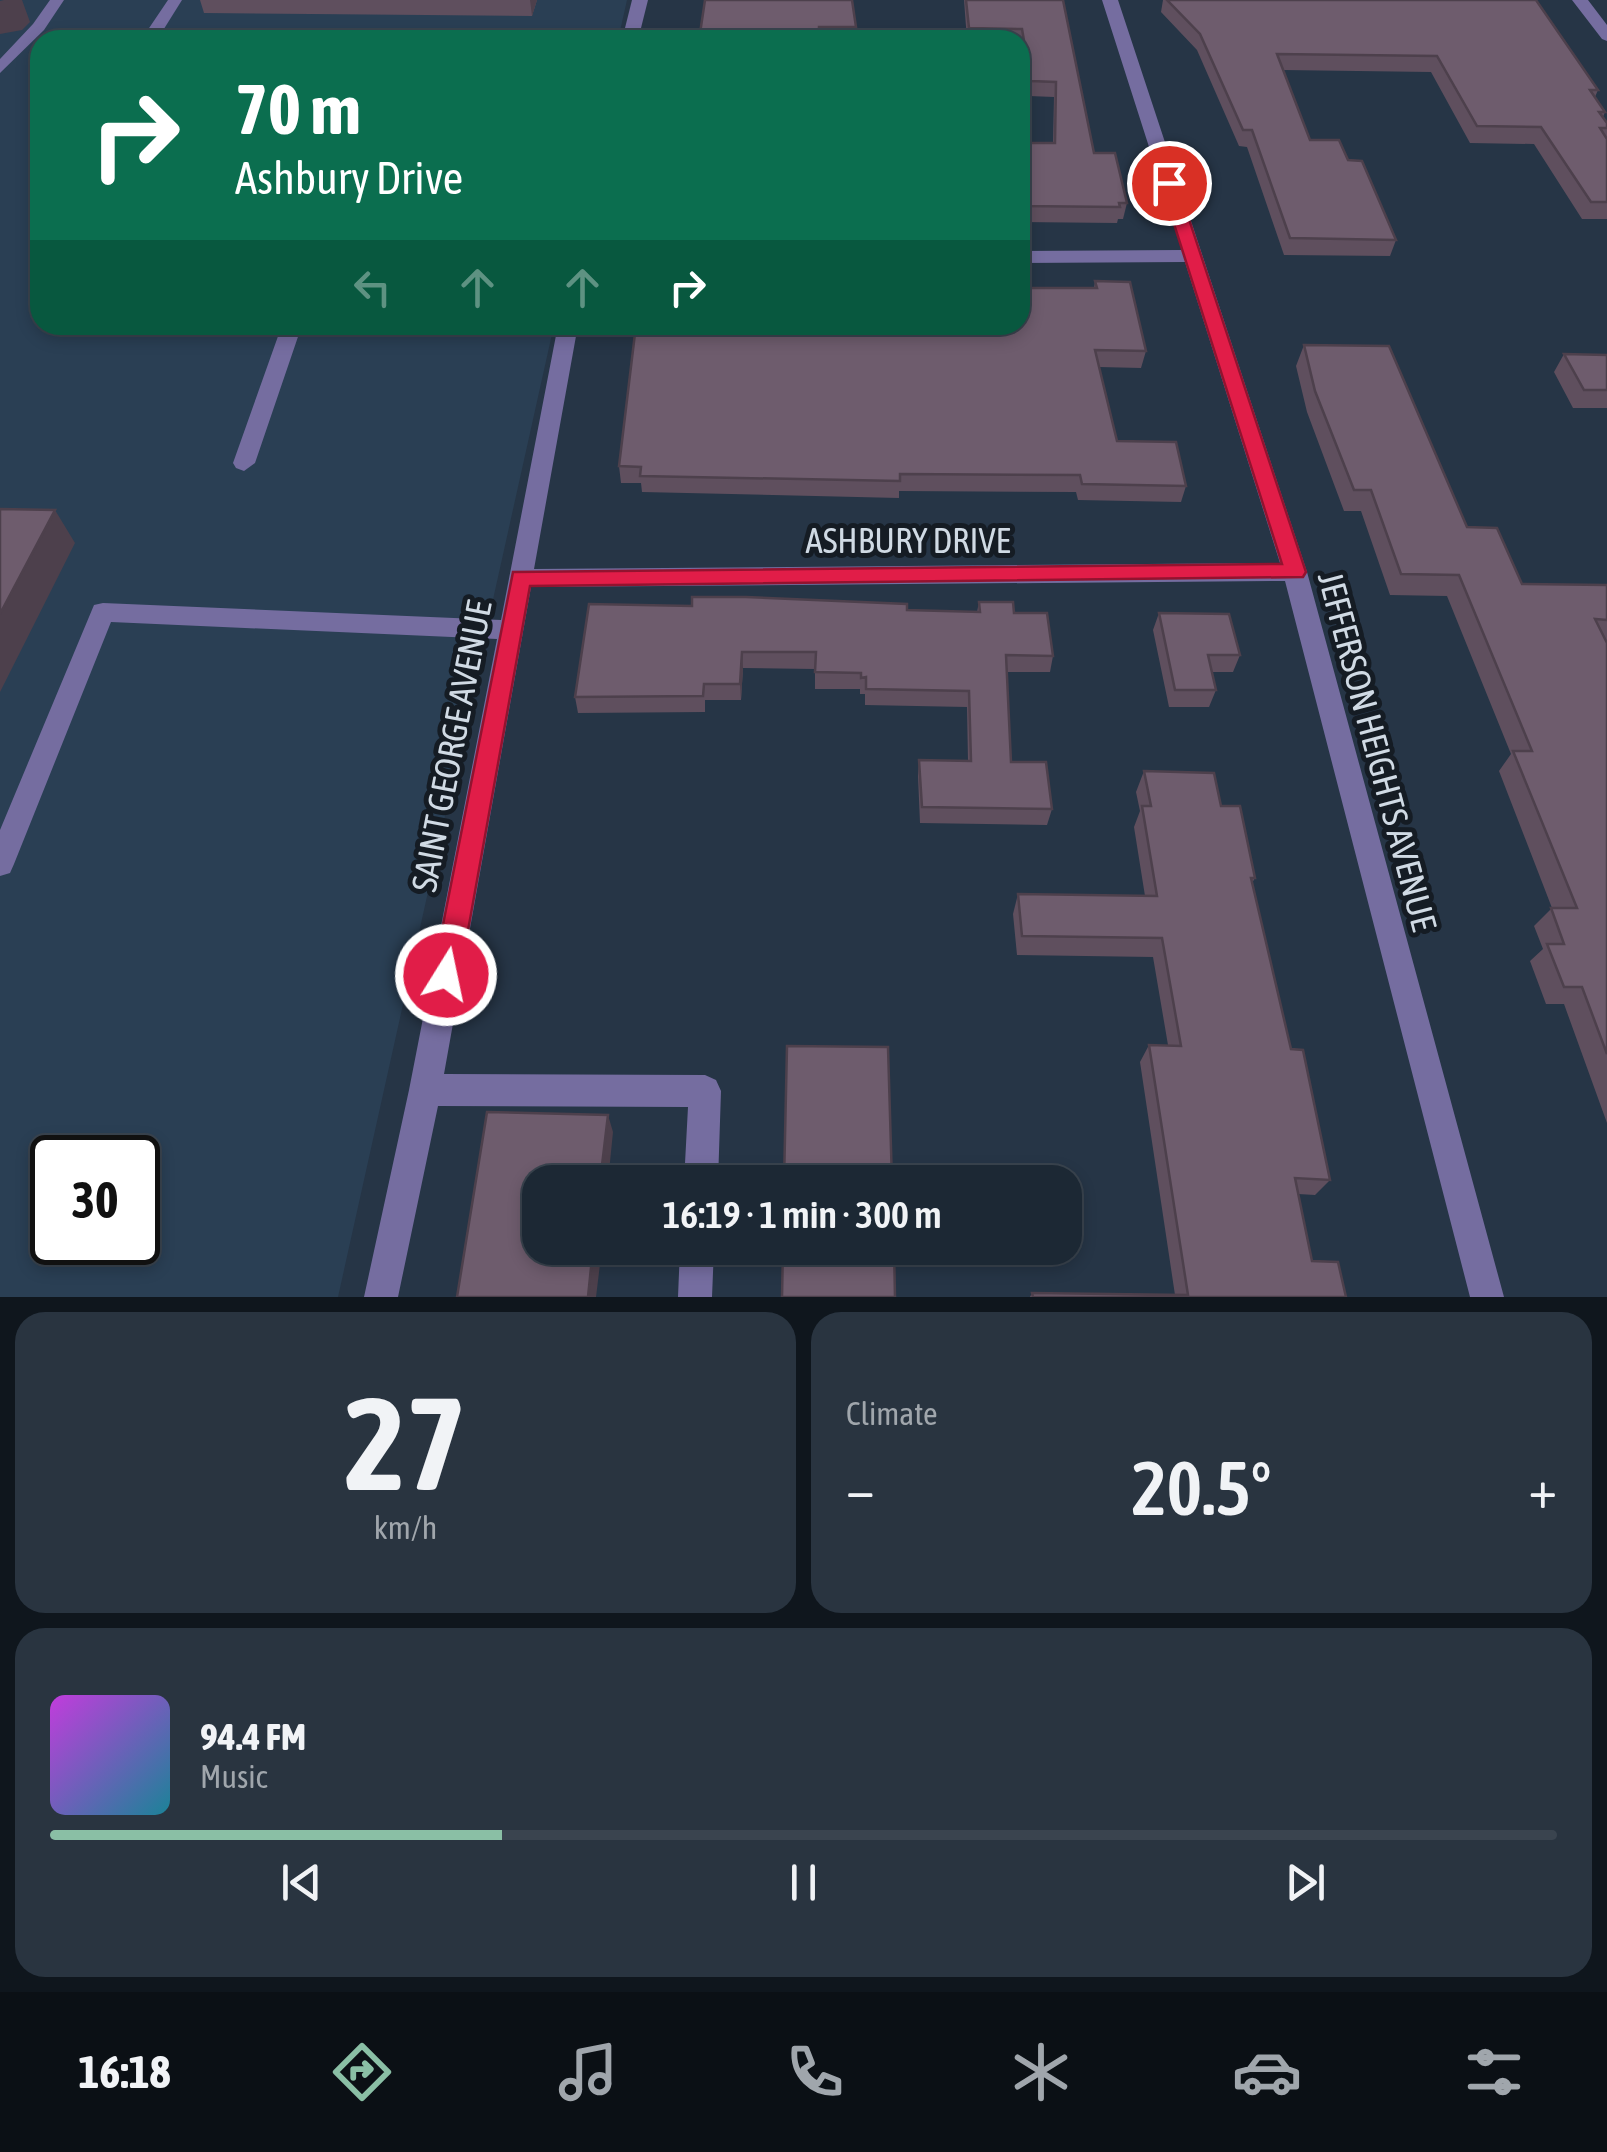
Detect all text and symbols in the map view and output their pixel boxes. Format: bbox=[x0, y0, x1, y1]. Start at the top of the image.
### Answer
text: 70 m bbox=[235, 69, 361, 149]
icon: right bbox=[70, 70, 200, 200]
pin bbox=[1127, 141, 1212, 226]
text: Ashbury Drive bbox=[235, 152, 463, 204]
icon: arrive bbox=[1142, 156, 1197, 211]
icon: left bbox=[345, 260, 400, 315]
icon: ahead bbox=[450, 260, 505, 315]
icon: ahead bbox=[555, 260, 610, 315]
icon: right bbox=[660, 260, 715, 315]
street label: ASHBURY DRIVE bbox=[805, 520, 1011, 560]
street label: JEFFERSON HEIGHTS AVENUE bbox=[1311, 567, 1445, 935]
street label: SAINT GEORGE AVENUE bbox=[403, 597, 499, 895]
position arrow bbox=[394, 923, 498, 1027]
speed limit sign: 30 bbox=[30, 1135, 160, 1265]
text: 16:19 · 1 min · 300 m bbox=[662, 1193, 942, 1236]
text: 27 bbox=[344, 1369, 467, 1518]
text: Climate bbox=[846, 1395, 938, 1432]
text: 20.5° bbox=[1132, 1445, 1271, 1531]
text: − bbox=[846, 1457, 875, 1520]
text: + bbox=[1528, 1457, 1557, 1520]
text: km/h bbox=[374, 1509, 437, 1546]
text: 94.4 FM bbox=[200, 1715, 306, 1758]
text: Music bbox=[200, 1758, 267, 1795]
icon: previous bbox=[274, 1855, 329, 1910]
icon: pause bbox=[776, 1855, 831, 1910]
icon: next bbox=[1278, 1855, 1333, 1910]
icon: directions bbox=[327, 2037, 397, 2107]
icon: music bbox=[553, 2037, 623, 2107]
icon: phone bbox=[780, 2037, 850, 2107]
icon: climate bbox=[1006, 2037, 1076, 2107]
icon: car bbox=[1232, 2037, 1302, 2107]
icon: filters bbox=[1459, 2037, 1529, 2107]
text: 16:18 bbox=[78, 2046, 171, 2098]

